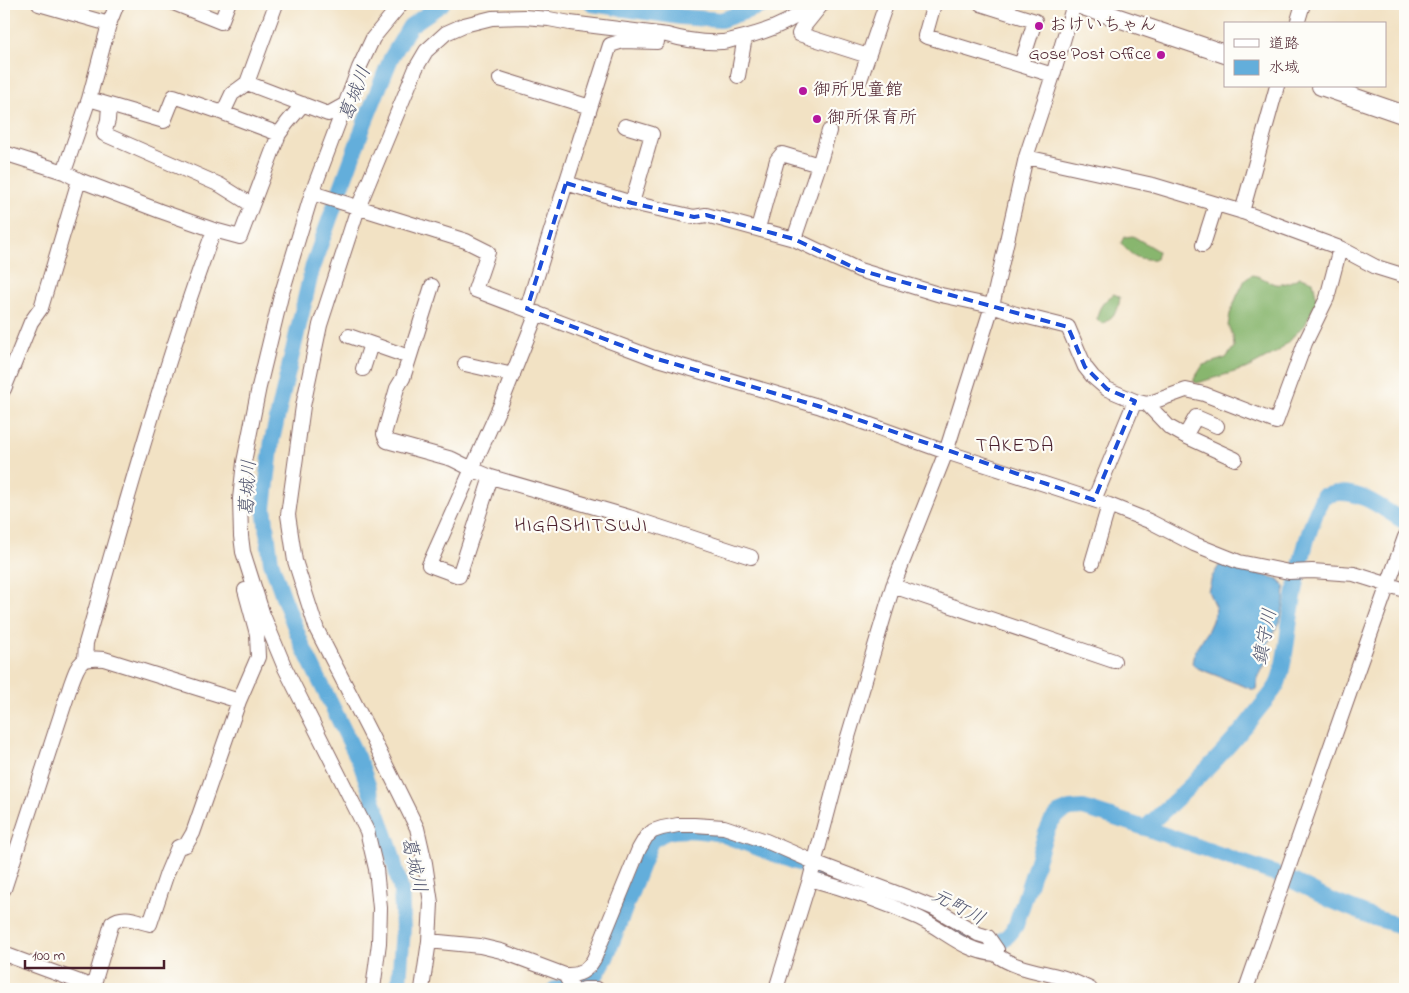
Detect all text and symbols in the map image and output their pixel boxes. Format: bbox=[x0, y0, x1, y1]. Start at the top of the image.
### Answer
place label: おけいちゃん bbox=[1049, 13, 1157, 39]
marker: おけいちゃん bbox=[1033, 20, 1045, 32]
legend bbox=[1224, 22, 1386, 88]
text: 道路 bbox=[1269, 33, 1299, 55]
place label: Gose Post Office bbox=[1029, 42, 1152, 68]
marker: Gose Post Office bbox=[1155, 49, 1167, 61]
text: 水域 bbox=[1269, 57, 1299, 79]
water label: 葛城川 bbox=[333, 63, 379, 125]
place label: 御所児童館 bbox=[813, 78, 903, 104]
marker: 御所児童館 bbox=[797, 85, 809, 97]
place label: 御所保育所 bbox=[827, 106, 917, 132]
marker: 御所保育所 bbox=[811, 113, 823, 125]
district label: TAKEDA bbox=[976, 432, 1054, 461]
water label: 葛城川 bbox=[234, 459, 264, 517]
district label: HIGASHITSUJI bbox=[514, 512, 648, 541]
water label: 鎮守川 bbox=[1247, 606, 1285, 668]
water label: 葛城川 bbox=[393, 834, 433, 896]
water label: 元町川 bbox=[926, 883, 990, 933]
scale bar bbox=[25, 938, 164, 970]
text: 100 m bbox=[32, 945, 65, 967]

